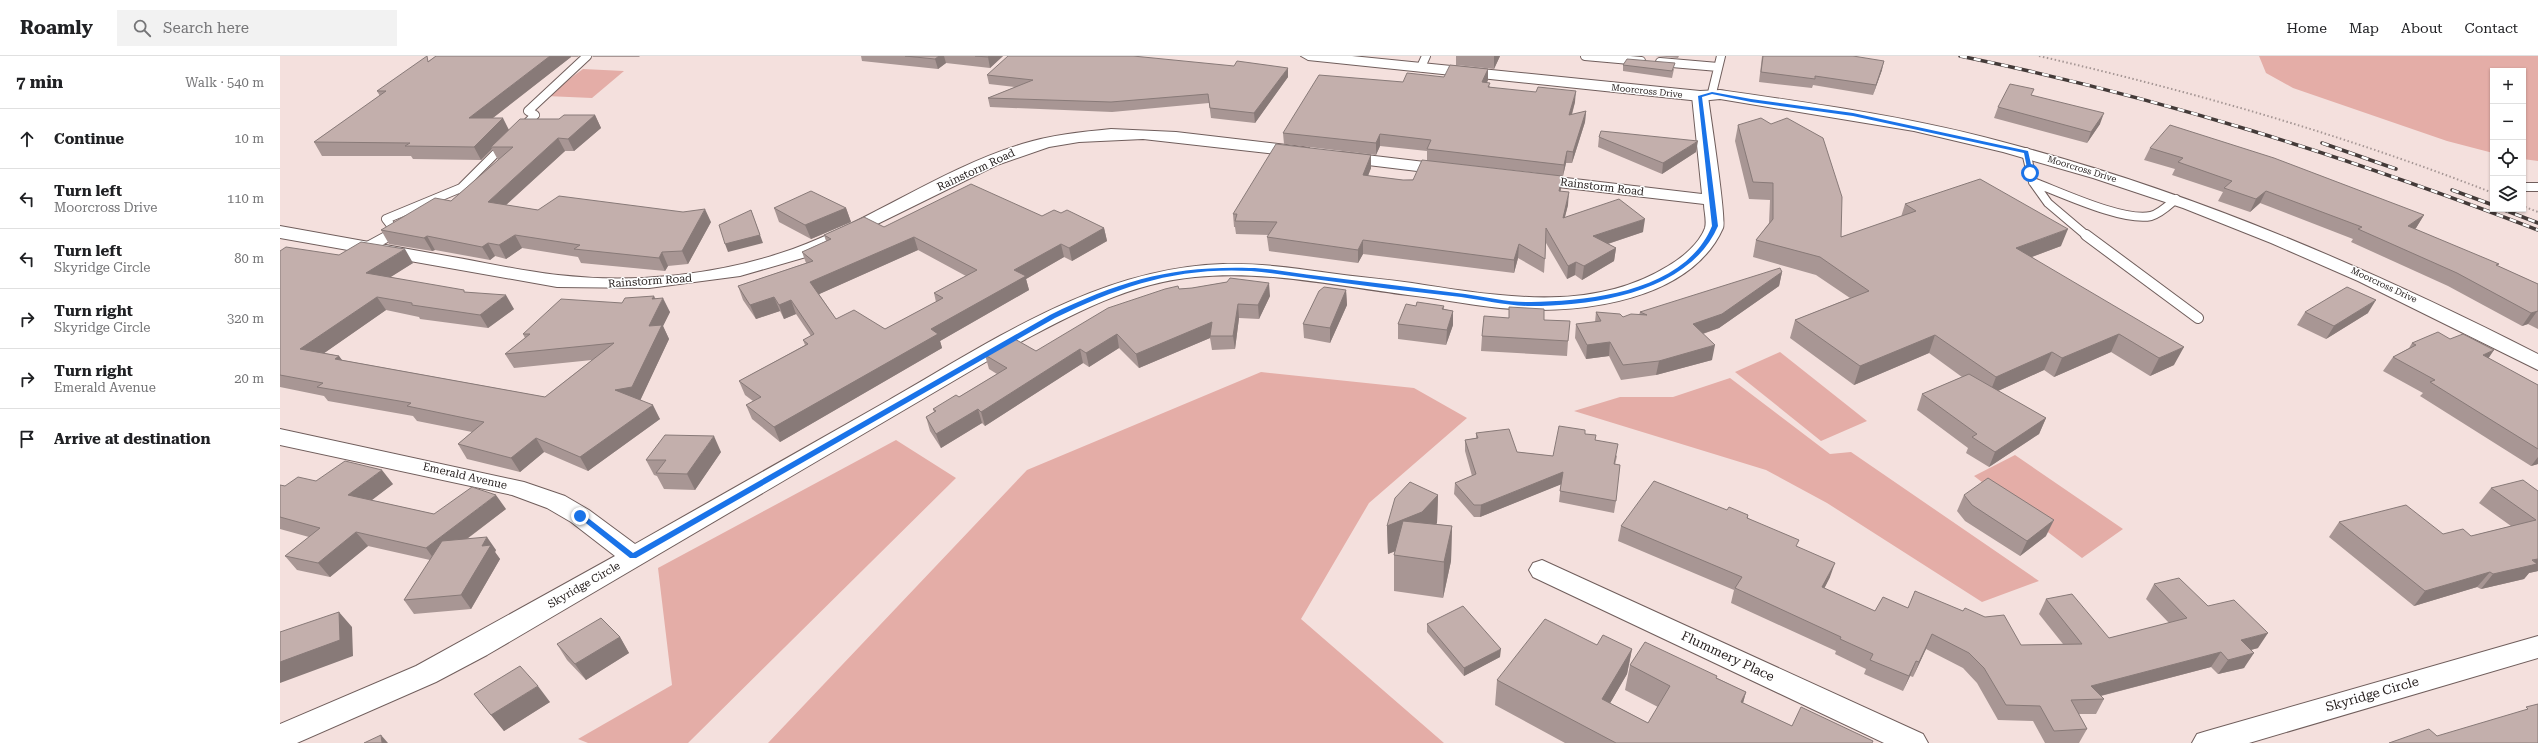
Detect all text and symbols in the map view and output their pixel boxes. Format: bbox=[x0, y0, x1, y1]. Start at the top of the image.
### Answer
search box bbox=[117, 10, 397, 46]
text: Roamly bbox=[20, 16, 93, 39]
icon: search bbox=[131, 17, 153, 39]
text: Search here bbox=[163, 19, 249, 37]
text: Home bbox=[2286, 20, 2327, 36]
text: Map bbox=[2349, 20, 2379, 36]
text: About bbox=[2401, 20, 2443, 36]
text: Contact bbox=[2465, 20, 2518, 36]
map controls bbox=[2490, 68, 2526, 212]
button: + bbox=[2490, 68, 2526, 104]
text: 7 min bbox=[16, 72, 63, 92]
text: Walk · 540 m bbox=[185, 75, 264, 90]
street label: Moorcross Drive bbox=[1611, 82, 1683, 100]
button: − bbox=[2490, 104, 2526, 140]
icon: ahead bbox=[16, 128, 38, 150]
text: Continue bbox=[54, 130, 124, 148]
text: 10 m bbox=[234, 131, 264, 146]
button: locate bbox=[2490, 140, 2526, 176]
street label: Rainstorm Road bbox=[935, 146, 1017, 194]
street label: Moorcross Drive bbox=[2046, 154, 2118, 184]
route start bbox=[2021, 164, 2039, 182]
street label: Rainstorm Road bbox=[1559, 175, 1645, 199]
button: layers bbox=[2490, 176, 2526, 212]
text: Turn left bbox=[54, 182, 122, 200]
icon: left bbox=[16, 188, 38, 210]
text: 110 m bbox=[227, 191, 264, 206]
text: Moorcross Drive bbox=[54, 200, 157, 215]
text: Turn left bbox=[54, 242, 122, 260]
icon: left bbox=[16, 248, 38, 270]
text: 80 m bbox=[234, 251, 264, 266]
text: Skyridge Circle bbox=[54, 260, 150, 275]
street label: Moorcross Drive bbox=[2349, 265, 2419, 305]
street label: Rainstorm Road bbox=[607, 272, 693, 290]
text: Turn right bbox=[54, 302, 133, 320]
icon: right bbox=[16, 308, 38, 330]
text: 320 m bbox=[227, 311, 264, 326]
text: Skyridge Circle bbox=[54, 320, 150, 335]
text: Turn right bbox=[54, 362, 133, 380]
icon: right bbox=[16, 368, 38, 390]
text: 20 m bbox=[234, 371, 264, 386]
text: Emerald Avenue bbox=[54, 380, 156, 395]
icon: arrive bbox=[16, 428, 38, 450]
text: Arrive at destination bbox=[54, 430, 210, 448]
street label: Emerald Avenue bbox=[422, 460, 508, 492]
route end bbox=[571, 507, 589, 525]
street label: Skyridge Circle bbox=[545, 559, 623, 611]
street label: Flummery Place bbox=[1679, 628, 1777, 684]
street label: Skyridge Circle bbox=[2324, 673, 2420, 715]

